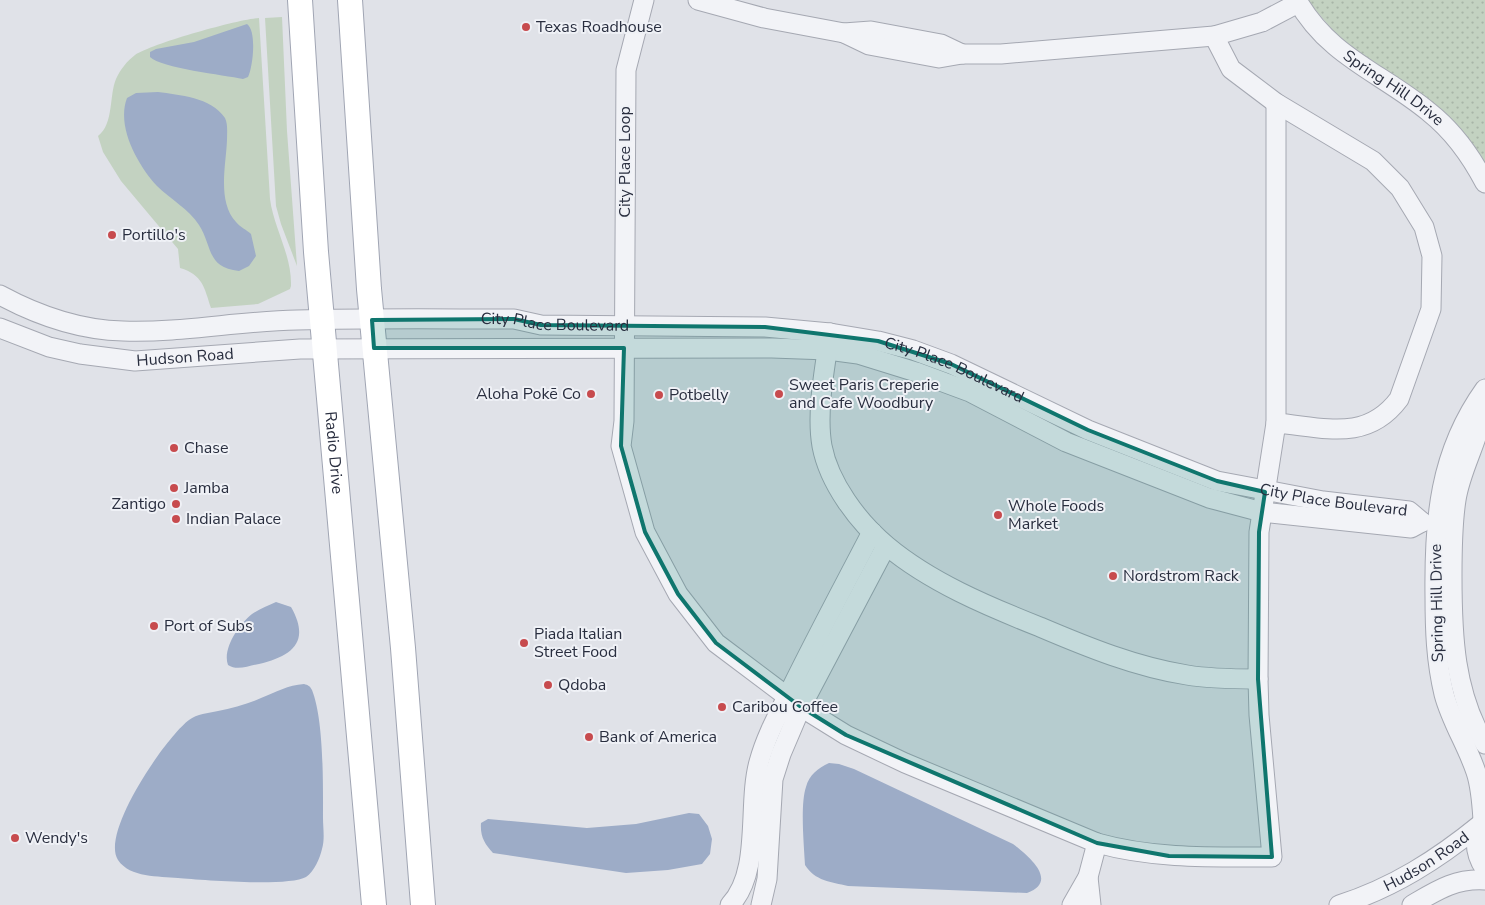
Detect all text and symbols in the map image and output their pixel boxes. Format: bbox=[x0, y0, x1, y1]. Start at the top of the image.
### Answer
place label: Texas Roadhouse bbox=[536, 16, 662, 38]
marker: Texas Roadhouse bbox=[520, 21, 532, 33]
street label: Spring Hill Drive bbox=[1338, 45, 1449, 131]
street label: City Place Loop bbox=[614, 106, 636, 218]
place label: Portillo's bbox=[122, 224, 186, 246]
marker: Portillo's bbox=[106, 229, 118, 241]
street label: City Place Boulevard bbox=[481, 308, 629, 337]
street label: City Place Boulevard bbox=[882, 332, 1027, 408]
street label: Hudson Road bbox=[136, 343, 235, 372]
place label: Sweet Paris Creperie and Cafe Woodbury bbox=[789, 374, 939, 414]
place label: Aloha Pokē Co bbox=[476, 383, 581, 405]
place label: Potbelly bbox=[669, 384, 729, 406]
marker: Aloha Pokē Co bbox=[585, 388, 597, 400]
marker: Sweet Paris Creperie and Cafe Woodbury bbox=[773, 388, 785, 400]
marker: Potbelly bbox=[653, 389, 665, 401]
street label: Radio Drive bbox=[319, 410, 348, 495]
place label: Chase bbox=[184, 437, 229, 459]
marker: Chase bbox=[168, 442, 180, 454]
place label: Jamba bbox=[183, 477, 229, 499]
street label: City Place Boulevard bbox=[1258, 478, 1409, 522]
marker: Jamba bbox=[168, 482, 180, 494]
place label: Zantigo bbox=[112, 493, 166, 515]
place label: Whole Foods Market bbox=[1008, 495, 1104, 535]
marker: Zantigo bbox=[170, 498, 182, 510]
place label: Indian Palace bbox=[186, 508, 281, 530]
marker: Whole Foods Market bbox=[992, 509, 1004, 521]
marker: Indian Palace bbox=[170, 513, 182, 525]
street label: Spring Hill Drive bbox=[1425, 544, 1449, 662]
place label: Nordstrom Rack bbox=[1123, 565, 1240, 587]
marker: Nordstrom Rack bbox=[1107, 570, 1119, 582]
place label: Port of Subs bbox=[164, 615, 253, 637]
marker: Port of Subs bbox=[148, 620, 160, 632]
place label: Piada Italian Street Food bbox=[534, 623, 622, 663]
marker: Piada Italian Street Food bbox=[518, 637, 530, 649]
place label: Qdoba bbox=[558, 674, 606, 696]
marker: Qdoba bbox=[542, 679, 554, 691]
place label: Caribou Coffee bbox=[732, 696, 838, 718]
marker: Caribou Coffee bbox=[716, 701, 728, 713]
place label: Bank of America bbox=[599, 726, 717, 748]
marker: Bank of America bbox=[583, 731, 595, 743]
street label: Hudson Road bbox=[1380, 826, 1474, 897]
place label: Wendy's bbox=[25, 827, 88, 849]
marker: Wendy's bbox=[9, 832, 21, 844]

